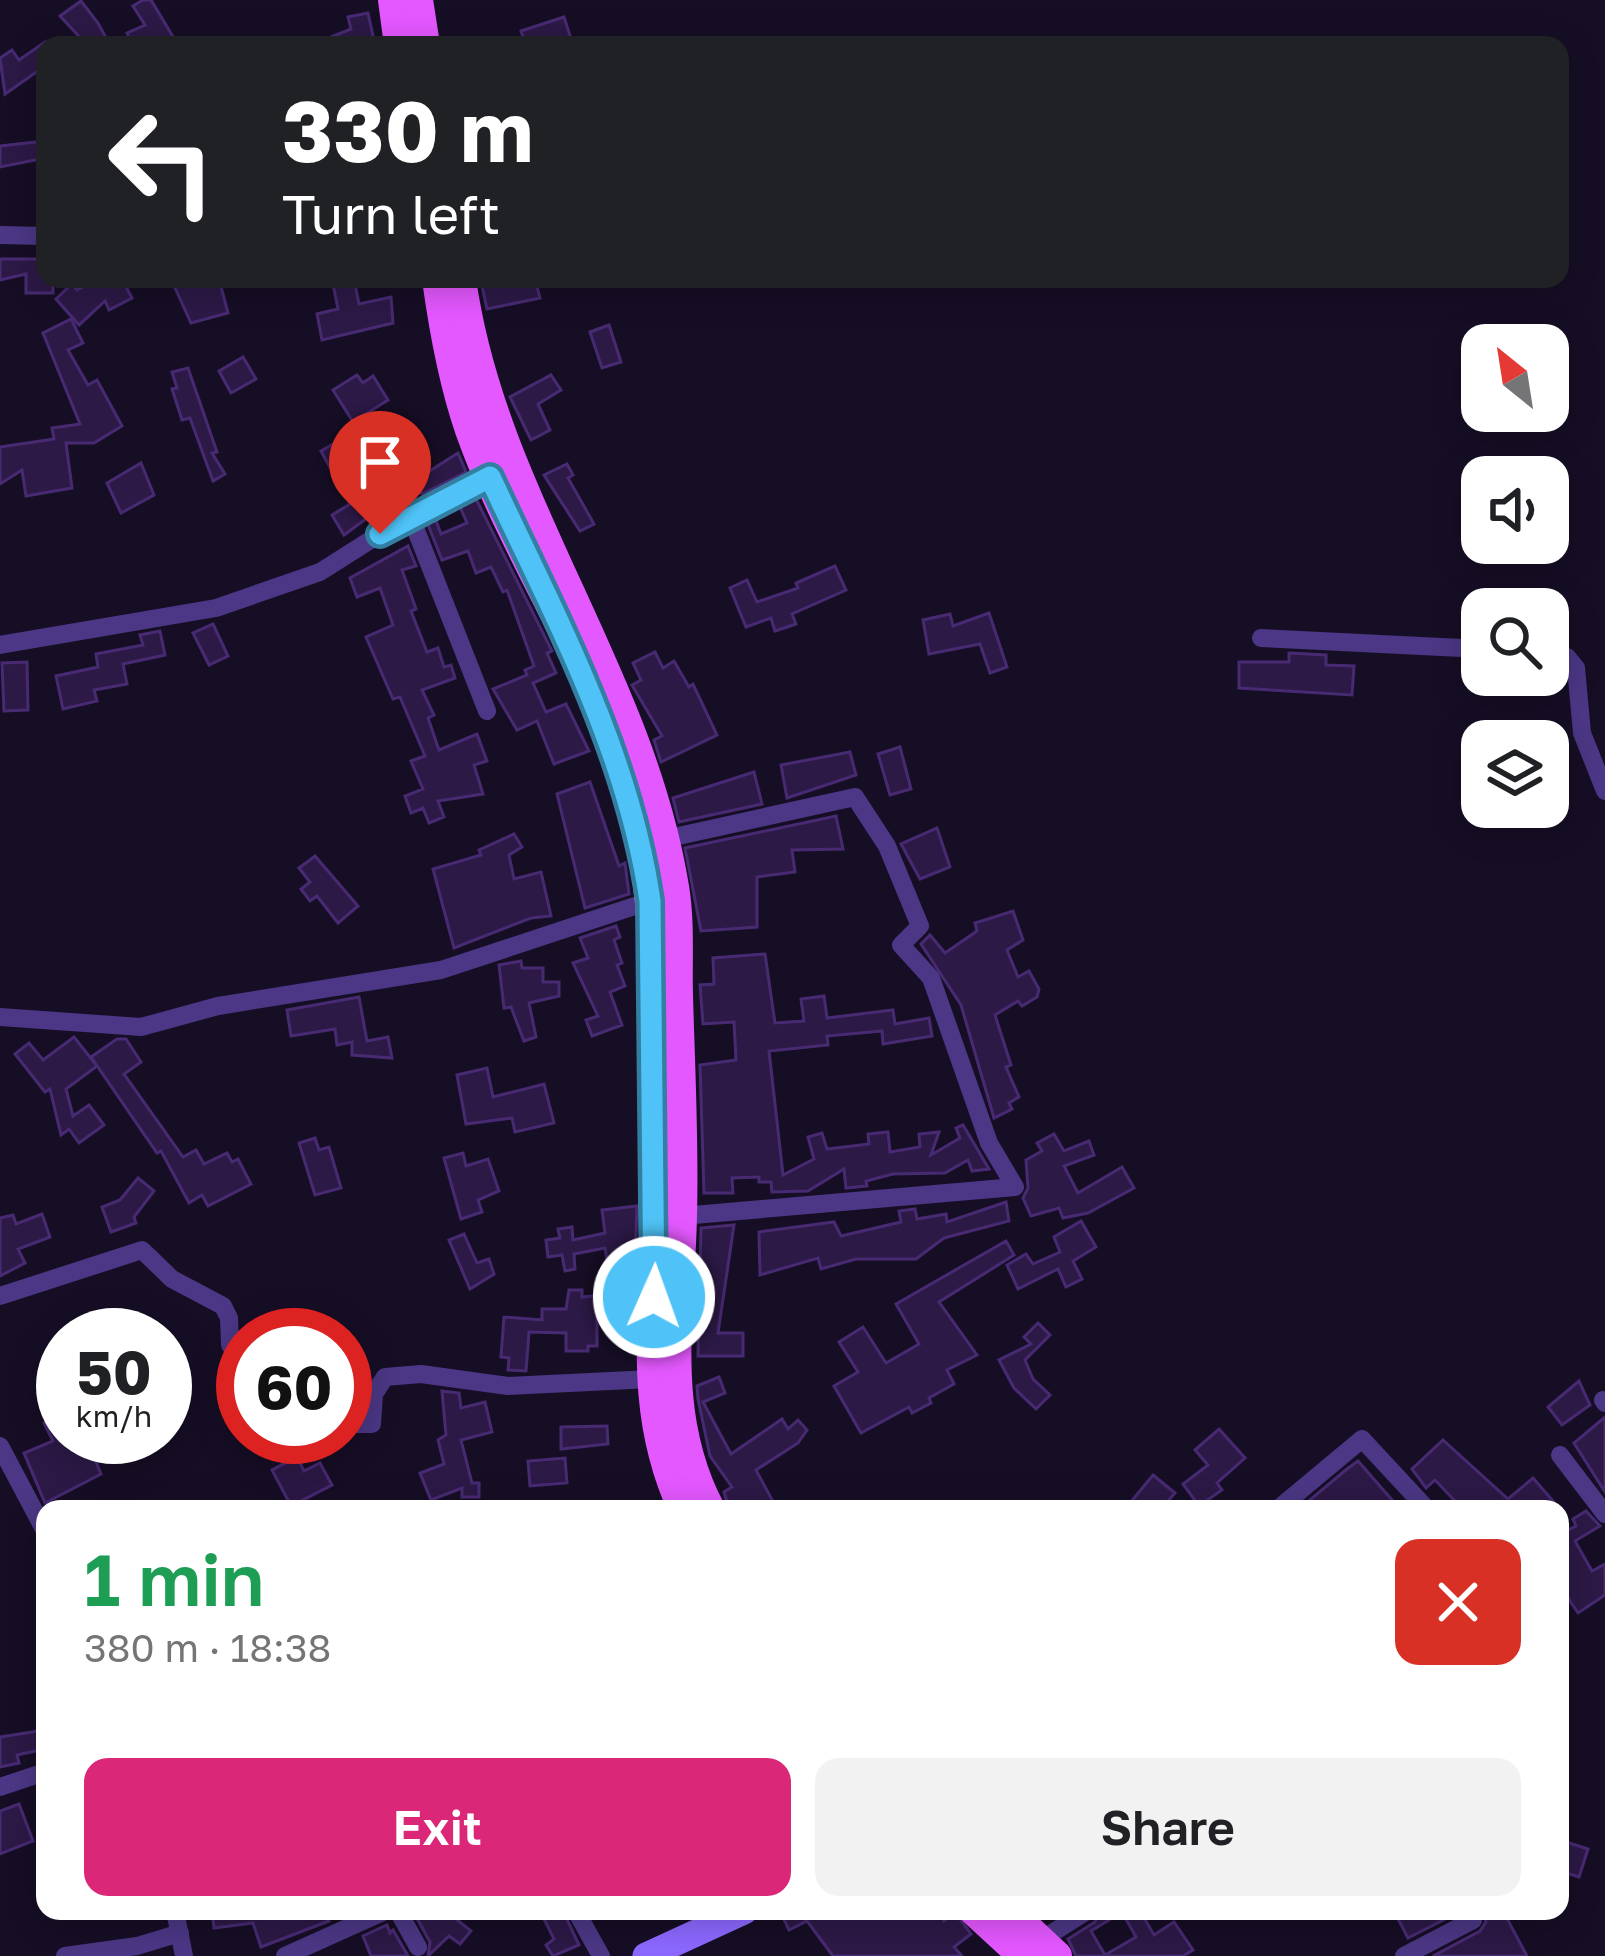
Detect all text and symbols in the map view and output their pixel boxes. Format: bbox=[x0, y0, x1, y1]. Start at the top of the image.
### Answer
text: 330 m bbox=[282, 80, 534, 180]
icon: left bbox=[84, 84, 240, 240]
text: Turn left bbox=[282, 181, 500, 246]
north arrow bbox=[1461, 324, 1569, 432]
map controls bbox=[1461, 324, 1569, 828]
pin bbox=[329, 411, 431, 534]
icon: arrive bbox=[347, 429, 413, 495]
button: sound bbox=[1461, 456, 1569, 564]
button: search bbox=[1461, 588, 1569, 696]
button: layers bbox=[1461, 720, 1569, 828]
position arrow bbox=[591, 1234, 717, 1360]
speed limit sign: 60 bbox=[216, 1308, 372, 1464]
text: 50 bbox=[76, 1335, 152, 1407]
text: km/h bbox=[76, 1398, 152, 1434]
text: 1 min bbox=[84, 1535, 264, 1622]
button: close bbox=[1395, 1539, 1521, 1665]
text: 380 m · 18:38 bbox=[84, 1624, 331, 1671]
button: Exit bbox=[84, 1758, 791, 1896]
button: Share bbox=[815, 1758, 1521, 1896]

